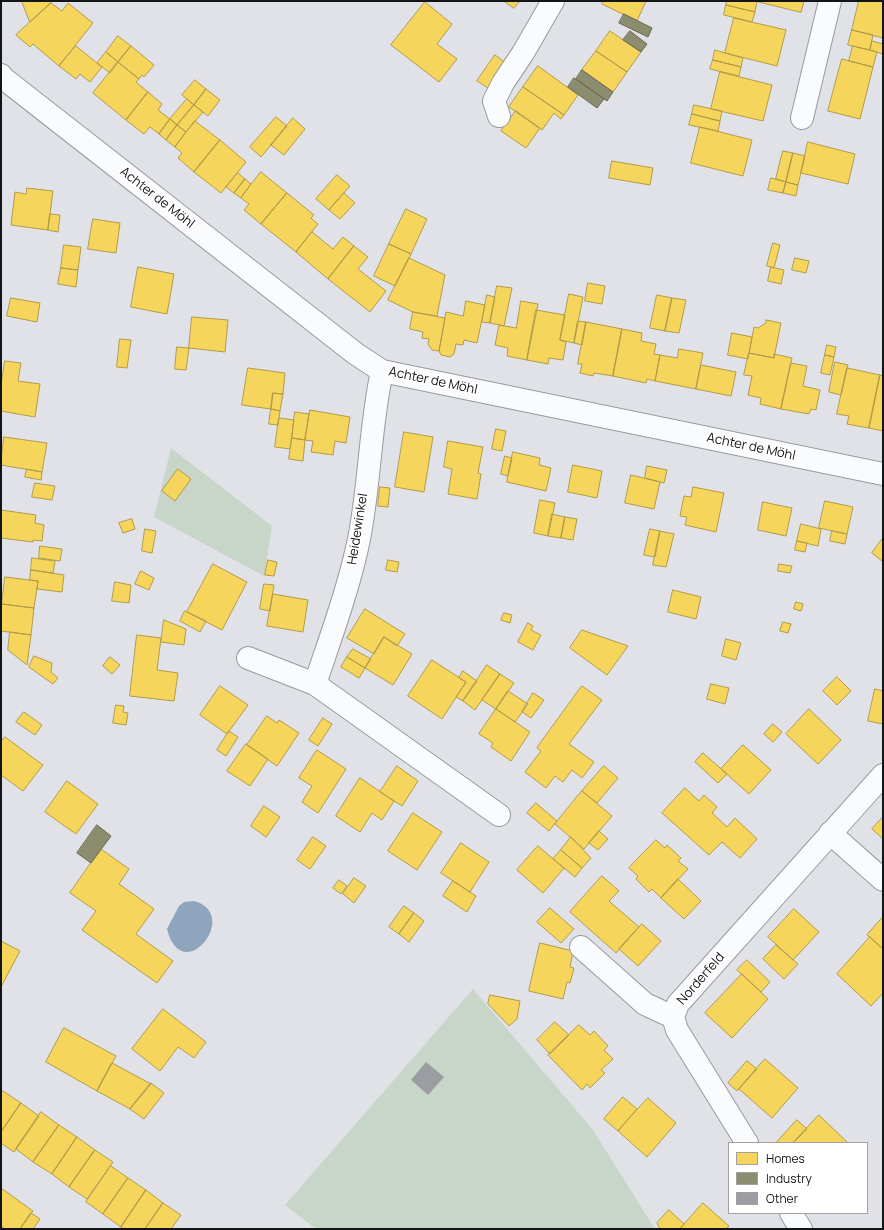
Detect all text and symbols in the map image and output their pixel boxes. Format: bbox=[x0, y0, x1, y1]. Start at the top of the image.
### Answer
street label: Achter de Möhl bbox=[117, 164, 197, 232]
street label: Achter de Möhl bbox=[387, 364, 479, 398]
street label: Achter de Möhl bbox=[705, 430, 797, 464]
street label: Heidewinkel bbox=[345, 492, 371, 566]
street label: Norderfeld bbox=[674, 950, 728, 1008]
legend bbox=[728, 1142, 868, 1214]
text: Homes bbox=[766, 1150, 805, 1167]
text: Industry bbox=[766, 1170, 812, 1187]
text: Other bbox=[766, 1190, 798, 1207]

